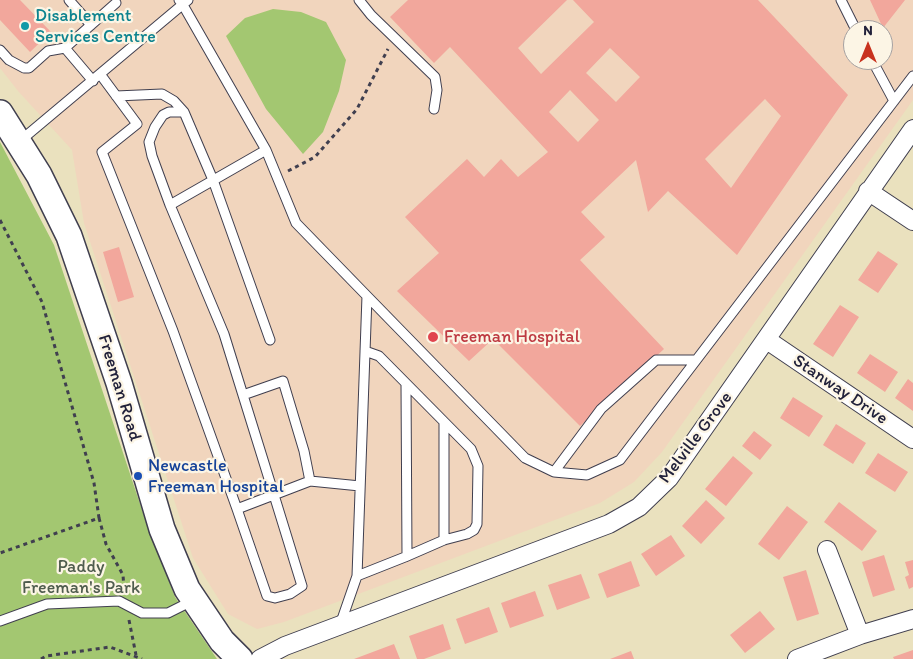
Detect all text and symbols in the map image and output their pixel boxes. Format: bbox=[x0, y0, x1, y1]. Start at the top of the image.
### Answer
place label: Disablement Services Centre bbox=[35, 5, 156, 48]
marker: Disablement Services Centre bbox=[19, 20, 31, 32]
north arrow bbox=[843, 20, 893, 70]
text: N bbox=[863, 22, 873, 39]
place label: Freeman Hospital bbox=[444, 326, 580, 348]
marker: Freeman Hospital bbox=[426, 330, 440, 344]
street label: Freeman Road bbox=[93, 332, 145, 444]
street label: Stanway Drive bbox=[788, 350, 892, 430]
street label: Melville Grove bbox=[654, 388, 738, 488]
place label: Newcastle Freeman Hospital bbox=[148, 455, 284, 498]
marker: Newcastle Freeman Hospital bbox=[132, 470, 144, 482]
park label: Paddy Freeman's Park bbox=[22, 556, 140, 598]

